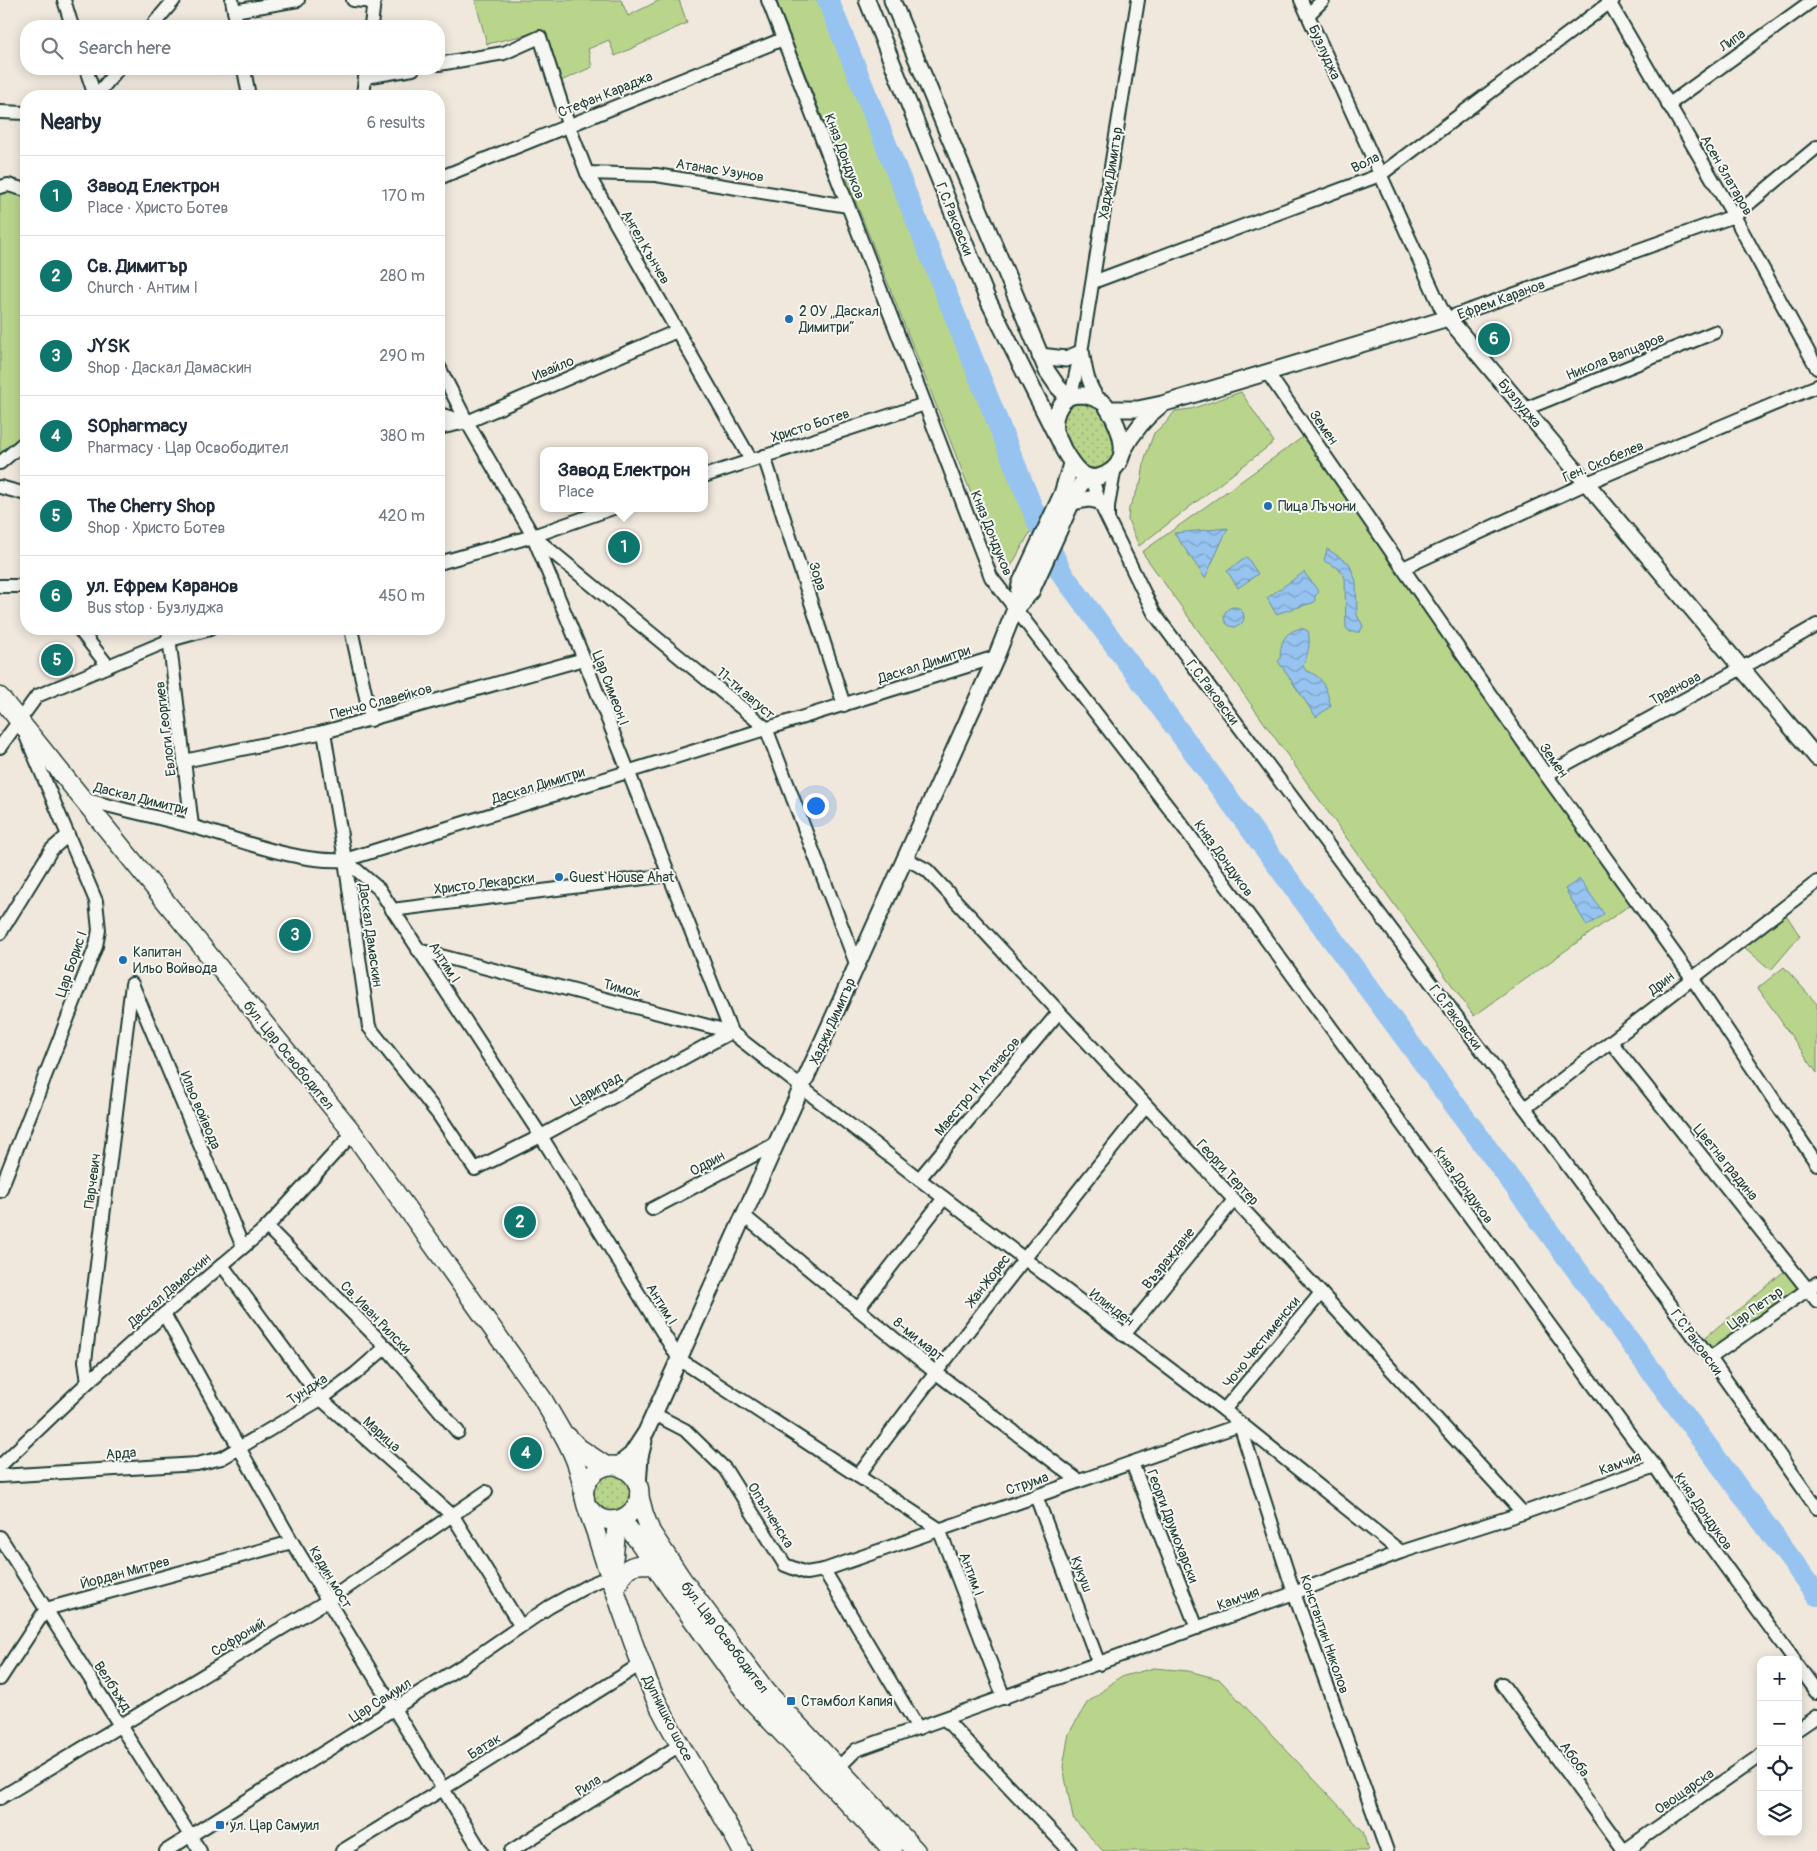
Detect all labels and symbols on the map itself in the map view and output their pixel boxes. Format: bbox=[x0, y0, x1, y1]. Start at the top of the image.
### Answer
street label: Бузлуджа bbox=[1305, 22, 1344, 82]
street label: Липа bbox=[1715, 25, 1749, 56]
street label: Стефан Караджа bbox=[555, 68, 655, 121]
street label: Княз Дондуков bbox=[820, 111, 869, 201]
street label: Хаджи Димитър bbox=[1095, 125, 1126, 220]
street label: Асен Златаров bbox=[1697, 132, 1756, 219]
street label: Вола bbox=[1348, 148, 1382, 177]
street label: Атанас Узунов bbox=[675, 155, 765, 186]
street label: Г.С.Раковски bbox=[932, 180, 977, 258]
street label: Ангел Кънчев bbox=[618, 207, 674, 287]
street label: Ефрем Каранов bbox=[1455, 276, 1547, 323]
place label: 2 ОУ „Даскал Димитри“ bbox=[798, 303, 879, 336]
marker: 2 ОУ „Даскал Димитри“ bbox=[783, 313, 795, 325]
pin: 6 bbox=[1478, 320, 1510, 358]
street label: Никола Вапцаров bbox=[1564, 329, 1667, 384]
street label: Ивайло bbox=[530, 352, 577, 385]
street label: Бузлуджа bbox=[1494, 376, 1545, 431]
street label: Христо Ботев bbox=[769, 405, 852, 446]
street label: Земен bbox=[1306, 407, 1342, 448]
street label: Ген. Скобелев bbox=[1560, 437, 1646, 486]
street label: Княз Дондуков bbox=[967, 488, 1016, 578]
place label: Пица Лъчони bbox=[1278, 498, 1356, 515]
marker: Пица Лъчони bbox=[1262, 500, 1274, 512]
pin: 1 bbox=[608, 528, 640, 566]
street label: Зора bbox=[805, 560, 830, 593]
pin: 5 bbox=[41, 641, 73, 679]
street label: Даскал Димитри bbox=[875, 642, 972, 688]
street label: Цар Симеон I bbox=[589, 648, 633, 728]
street label: Г.С.Раковски bbox=[1183, 656, 1243, 728]
street label: 11-ти август bbox=[713, 664, 778, 723]
street label: Траянова bbox=[1647, 668, 1704, 709]
street label: Евлоги Георгиев bbox=[151, 680, 180, 777]
street label: Пенчо Славейков bbox=[328, 680, 434, 723]
street label: Земен bbox=[1536, 740, 1572, 781]
street label: Даскал Димитри bbox=[489, 763, 587, 808]
street label: Даскал Димитри bbox=[91, 778, 190, 818]
your location bbox=[803, 793, 829, 819]
street label: Княз Дондуков bbox=[1190, 817, 1257, 900]
street label: Христо Лекарски bbox=[433, 869, 535, 898]
place label: Guest House Ahat bbox=[569, 869, 675, 886]
marker: Guest House Ahat bbox=[553, 871, 565, 883]
street label: Даскал Дамаскин bbox=[355, 881, 386, 988]
pin: 3 bbox=[279, 916, 311, 954]
street label: Цар Борис I bbox=[52, 929, 91, 1000]
street label: Антим I bbox=[425, 939, 464, 986]
place label: Капитан Ильо Войвода bbox=[133, 944, 217, 977]
marker: Капитан Ильо Войвода bbox=[117, 954, 129, 966]
street label: Дрин bbox=[1644, 968, 1678, 999]
street label: Тимок bbox=[601, 975, 642, 1002]
street label: Хаджи Димитър bbox=[806, 975, 859, 1067]
street label: Г.С.Раковски bbox=[1426, 981, 1486, 1053]
street label: бул. Цар Освободител bbox=[239, 997, 338, 1113]
street label: Маестро Н.Атанасов bbox=[931, 1033, 1024, 1139]
street label: Цариград bbox=[568, 1068, 625, 1110]
street label: Ильо войвода bbox=[176, 1069, 225, 1152]
street label: Цветна градина bbox=[1690, 1121, 1762, 1204]
street label: Георги Тертер bbox=[1193, 1136, 1263, 1209]
street label: Княз Дондуков bbox=[1430, 1144, 1497, 1227]
street label: Одрин bbox=[687, 1147, 728, 1180]
street label: Парчевич bbox=[81, 1152, 104, 1210]
pin: 2 bbox=[504, 1203, 536, 1241]
street label: Възраждане bbox=[1138, 1224, 1198, 1293]
street label: Даскал Дамаскин bbox=[124, 1250, 214, 1332]
street label: Жан Жорес bbox=[962, 1251, 1014, 1311]
street label: Св. Иван Рилски bbox=[337, 1277, 415, 1357]
street label: Антим I bbox=[642, 1280, 681, 1328]
street label: Цар Петър bbox=[1724, 1283, 1787, 1334]
street label: Илинден bbox=[1086, 1285, 1137, 1330]
street label: Чочо Честименски bbox=[1219, 1293, 1303, 1391]
street label: Г.С.Раковски bbox=[1667, 1306, 1726, 1378]
street label: 8-ми март bbox=[890, 1314, 948, 1365]
street label: Тунджа bbox=[284, 1370, 331, 1409]
street label: Марица bbox=[359, 1413, 404, 1456]
pin: 4 bbox=[510, 1434, 542, 1472]
street label: Арда bbox=[105, 1444, 137, 1463]
street label: Камчия bbox=[1597, 1448, 1644, 1479]
street label: Георги Друмохарски bbox=[1143, 1467, 1202, 1585]
street label: Струма bbox=[1004, 1468, 1051, 1499]
street label: Княз Дондуков bbox=[1671, 1469, 1737, 1553]
street label: Опълченска bbox=[744, 1479, 797, 1551]
street label: Кадин мост bbox=[305, 1543, 356, 1612]
street label: Антим I bbox=[955, 1550, 988, 1598]
street label: Йордан Митрев bbox=[79, 1552, 171, 1592]
street label: Кукуш bbox=[1067, 1554, 1096, 1595]
street label: Константин Николов bbox=[1296, 1572, 1353, 1696]
street label: бул. Цар Освободител bbox=[677, 1578, 772, 1697]
street label: Камчия bbox=[1215, 1583, 1262, 1614]
street label: Софроний bbox=[208, 1615, 268, 1660]
street label: Велбъжд bbox=[90, 1658, 135, 1715]
street label: Дупнишко шосе bbox=[638, 1672, 696, 1764]
street label: Цар Самуил bbox=[346, 1675, 414, 1726]
place label: Стамбол Капия bbox=[801, 1693, 893, 1710]
marker: Стамбол Капия bbox=[785, 1695, 797, 1707]
street label: Батак bbox=[465, 1730, 504, 1763]
street label: Абоба bbox=[1556, 1738, 1593, 1780]
street label: Овощарска bbox=[1651, 1765, 1717, 1818]
street label: Рила bbox=[572, 1771, 604, 1800]
place label: ул. Цар Самуил bbox=[229, 1817, 320, 1834]
marker: ул. Цар Самуил bbox=[214, 1819, 226, 1831]

